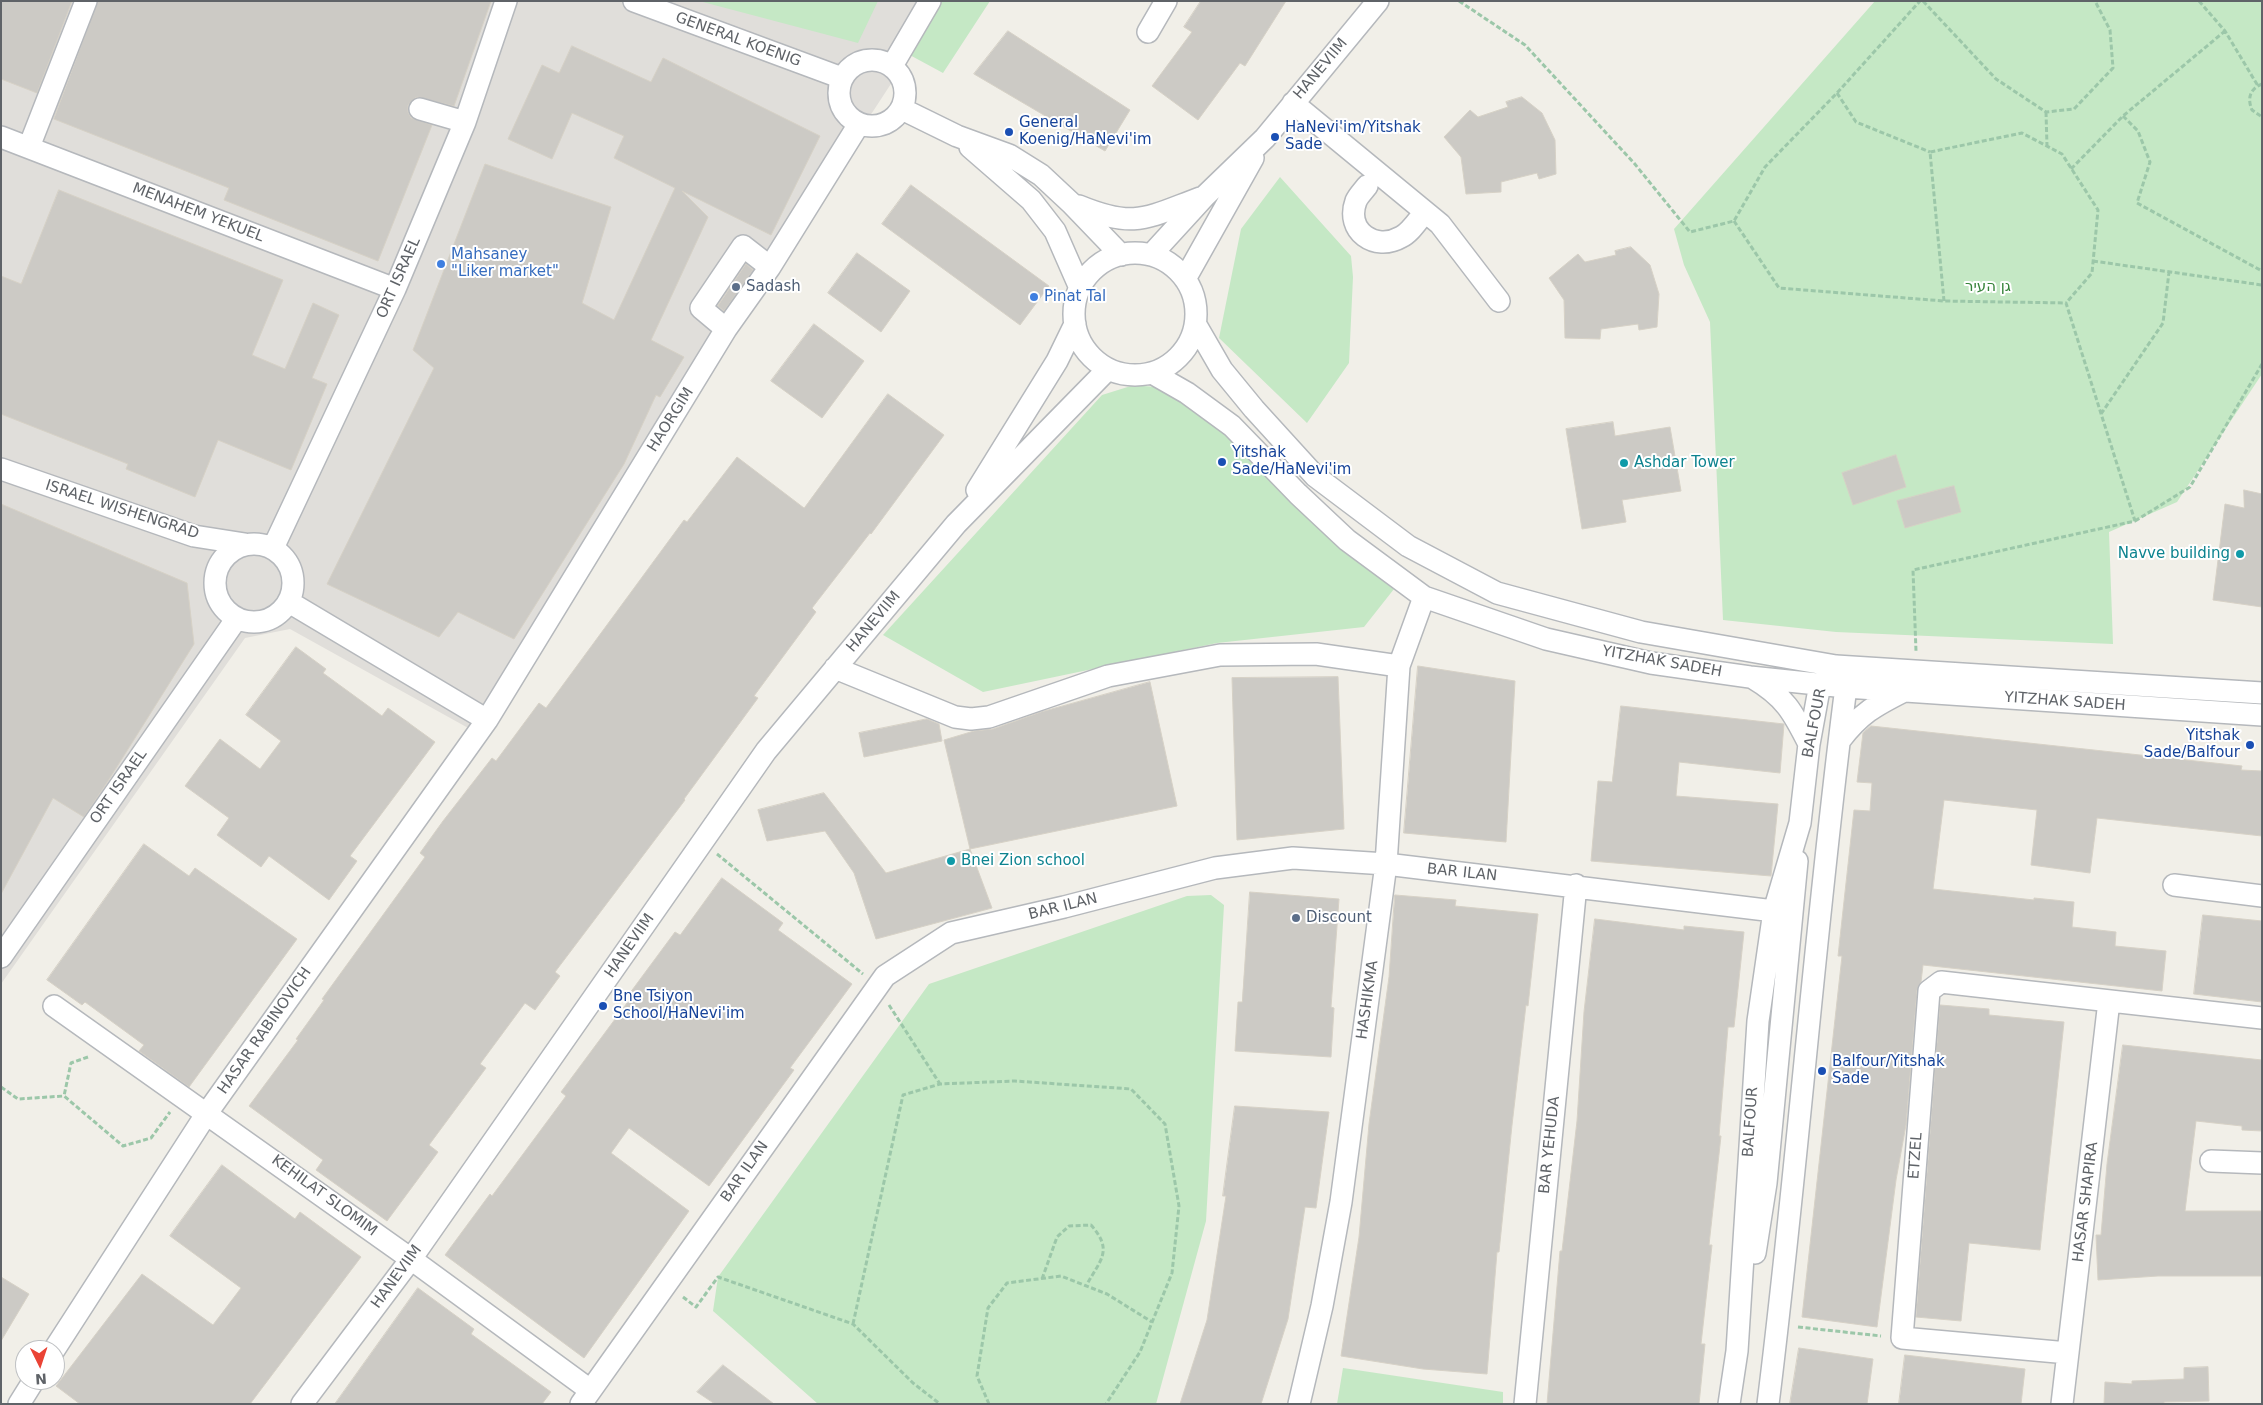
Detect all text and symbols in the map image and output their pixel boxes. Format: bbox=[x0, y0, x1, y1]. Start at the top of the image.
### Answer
street label: GENERAL KOENIG bbox=[673, 9, 803, 71]
street label: HANEVIIM bbox=[1290, 35, 1352, 103]
place label: General Koenig/HaNevi'im bbox=[1019, 114, 1152, 149]
place label: HaNevi'im/Yitshak Sade bbox=[1285, 119, 1421, 154]
marker: General Koenig/HaNevi'im bbox=[1003, 126, 1015, 138]
marker: HaNevi'im/Yitshak Sade bbox=[1269, 131, 1281, 143]
street label: MENAHEM YEKUEL bbox=[130, 180, 266, 246]
street label: ORT ISRAEL bbox=[373, 235, 425, 321]
place label: Mahsaney "Liker market" bbox=[451, 246, 559, 281]
marker: Mahsaney "Liker market" bbox=[435, 258, 447, 270]
place label: Sadash bbox=[746, 278, 801, 296]
park label: גן העיר bbox=[1965, 278, 2011, 296]
marker: Sadash bbox=[730, 281, 742, 293]
place label: Pinat Tal bbox=[1044, 288, 1106, 306]
marker: Pinat Tal bbox=[1028, 291, 1040, 303]
street label: HAORGIM bbox=[644, 384, 698, 456]
place label: Yitshak Sade/HaNevi'im bbox=[1232, 444, 1351, 479]
place label: Ashdar Tower bbox=[1634, 454, 1735, 472]
marker: Yitshak Sade/HaNevi'im bbox=[1216, 456, 1228, 468]
marker: Ashdar Tower bbox=[1618, 457, 1630, 469]
street label: ISRAEL WISHENGRAD bbox=[43, 477, 201, 543]
place label: Navve building bbox=[2118, 545, 2230, 563]
marker: Navve building bbox=[2234, 548, 2246, 560]
street label: HANEVIIM bbox=[843, 588, 905, 656]
street label: YITZHAK SADEH bbox=[1601, 643, 1723, 681]
street label: BALFOUR bbox=[1799, 687, 1831, 759]
street label: YITZHAK SADEH bbox=[2004, 689, 2126, 715]
place label: Yitshak Sade/Balfour bbox=[2144, 727, 2240, 762]
marker: Yitshak Sade/Balfour bbox=[2244, 739, 2256, 751]
street label: ORT ISRAEL bbox=[87, 746, 151, 828]
place label: Bnei Zion school bbox=[961, 852, 1085, 870]
marker: Bnei Zion school bbox=[945, 855, 957, 867]
street label: BAR ILAN bbox=[1426, 860, 1498, 886]
street label: BAR ILAN bbox=[1027, 890, 1099, 924]
place label: Discount bbox=[1306, 909, 1372, 927]
street label: HANEVIIM bbox=[601, 910, 659, 982]
marker: Discount bbox=[1290, 912, 1302, 924]
street label: HASHIKMA bbox=[1354, 959, 1382, 1041]
street label: HASAR RABINOVICH bbox=[214, 964, 316, 1098]
place label: Bne Tsiyon School/HaNevi'im bbox=[613, 988, 745, 1023]
marker: Bne Tsiyon School/HaNevi'im bbox=[597, 1000, 609, 1012]
place label: Balfour/Yitshak Sade bbox=[1832, 1053, 1945, 1088]
marker: Balfour/Yitshak Sade bbox=[1816, 1065, 1828, 1077]
street label: BALFOUR bbox=[1740, 1086, 1762, 1158]
street label: BAR YEHUDA bbox=[1536, 1095, 1564, 1195]
street label: ETZEL bbox=[1905, 1132, 1927, 1180]
street label: BAR ILAN bbox=[717, 1138, 773, 1206]
street label: HASAR SHAPIRA bbox=[2070, 1141, 2102, 1263]
street label: KEHILAT SLOMIM bbox=[268, 1152, 380, 1240]
street label: HANEVIIM bbox=[368, 1242, 426, 1312]
north arrow bbox=[15, 1340, 65, 1390]
text: N bbox=[35, 1371, 47, 1387]

